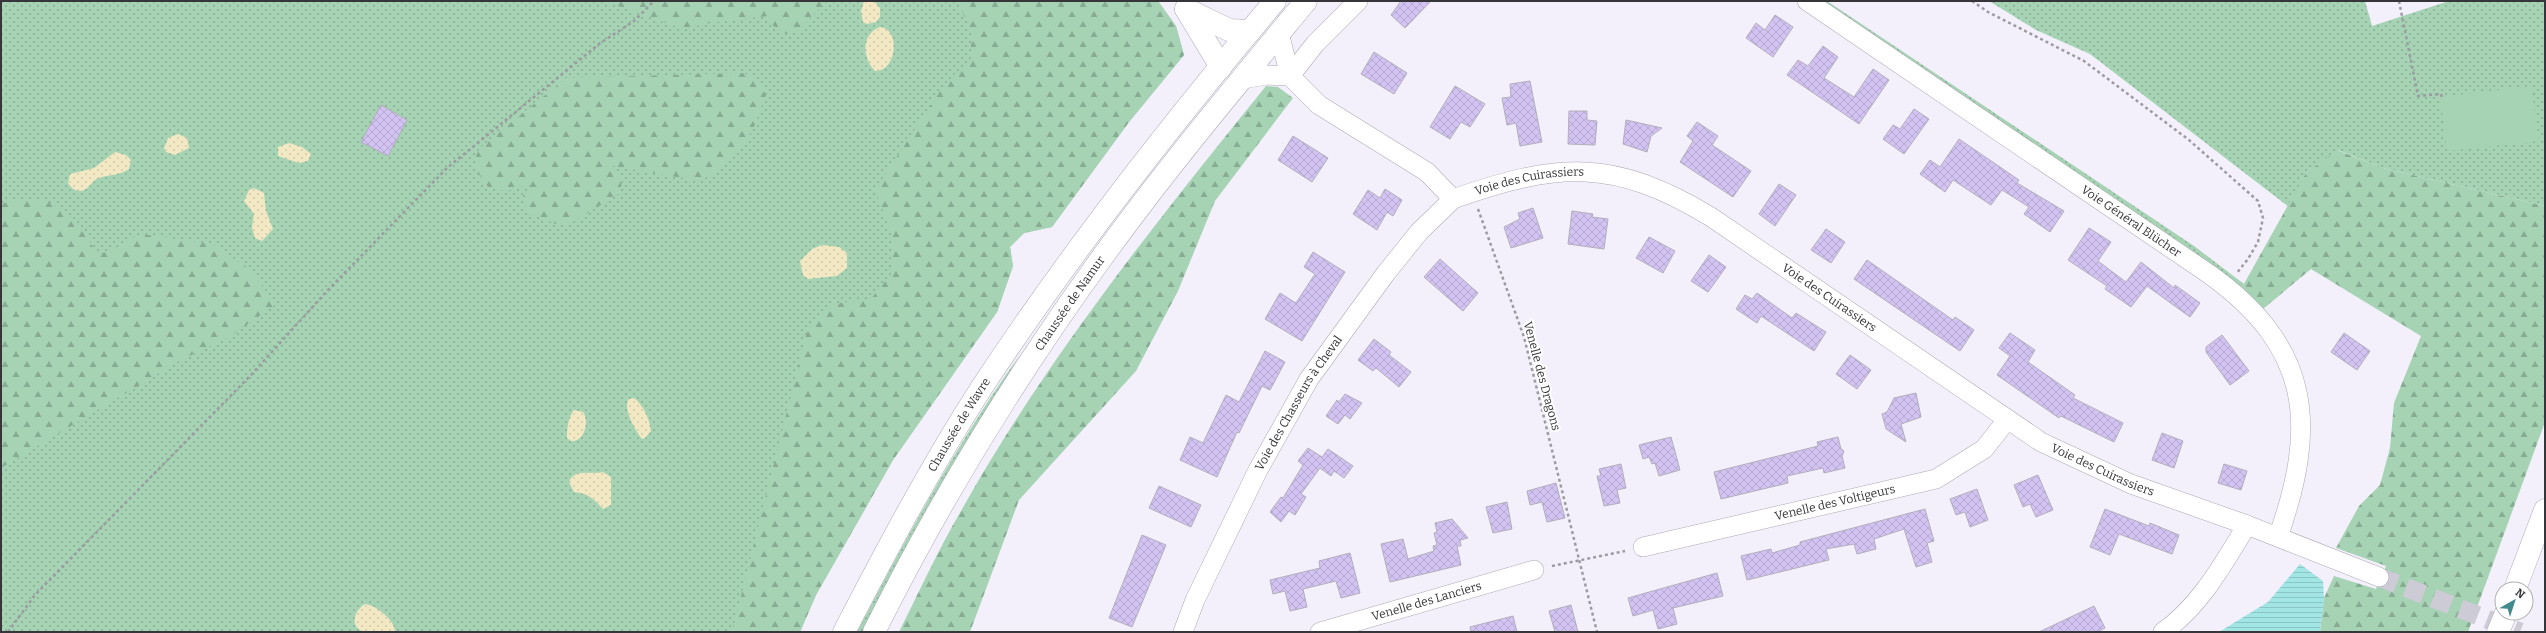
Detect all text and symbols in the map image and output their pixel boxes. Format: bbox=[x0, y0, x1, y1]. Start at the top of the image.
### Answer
street label: Voie des Cuirassiers bbox=[1473, 165, 1585, 198]
street label: Voie Général Blücher bbox=[2079, 182, 2184, 260]
street label: Chaussée de Namur bbox=[1032, 253, 1108, 353]
street label: Voie des Cuirassiers bbox=[1779, 261, 1879, 335]
street label: Venelle des Dragons bbox=[1521, 320, 1563, 432]
street label: Voie des Chasseurs à Cheval bbox=[1252, 333, 1345, 473]
street label: Chaussée de Wavre bbox=[925, 375, 993, 474]
street label: Voie des Cuirassiers bbox=[2049, 441, 2156, 499]
street label: Venelle des Voltigeurs bbox=[1773, 482, 1897, 523]
street label: Venelle des Lanciers bbox=[1370, 578, 1483, 624]
north arrow bbox=[2494, 581, 2534, 621]
text: N bbox=[2513, 586, 2528, 602]

